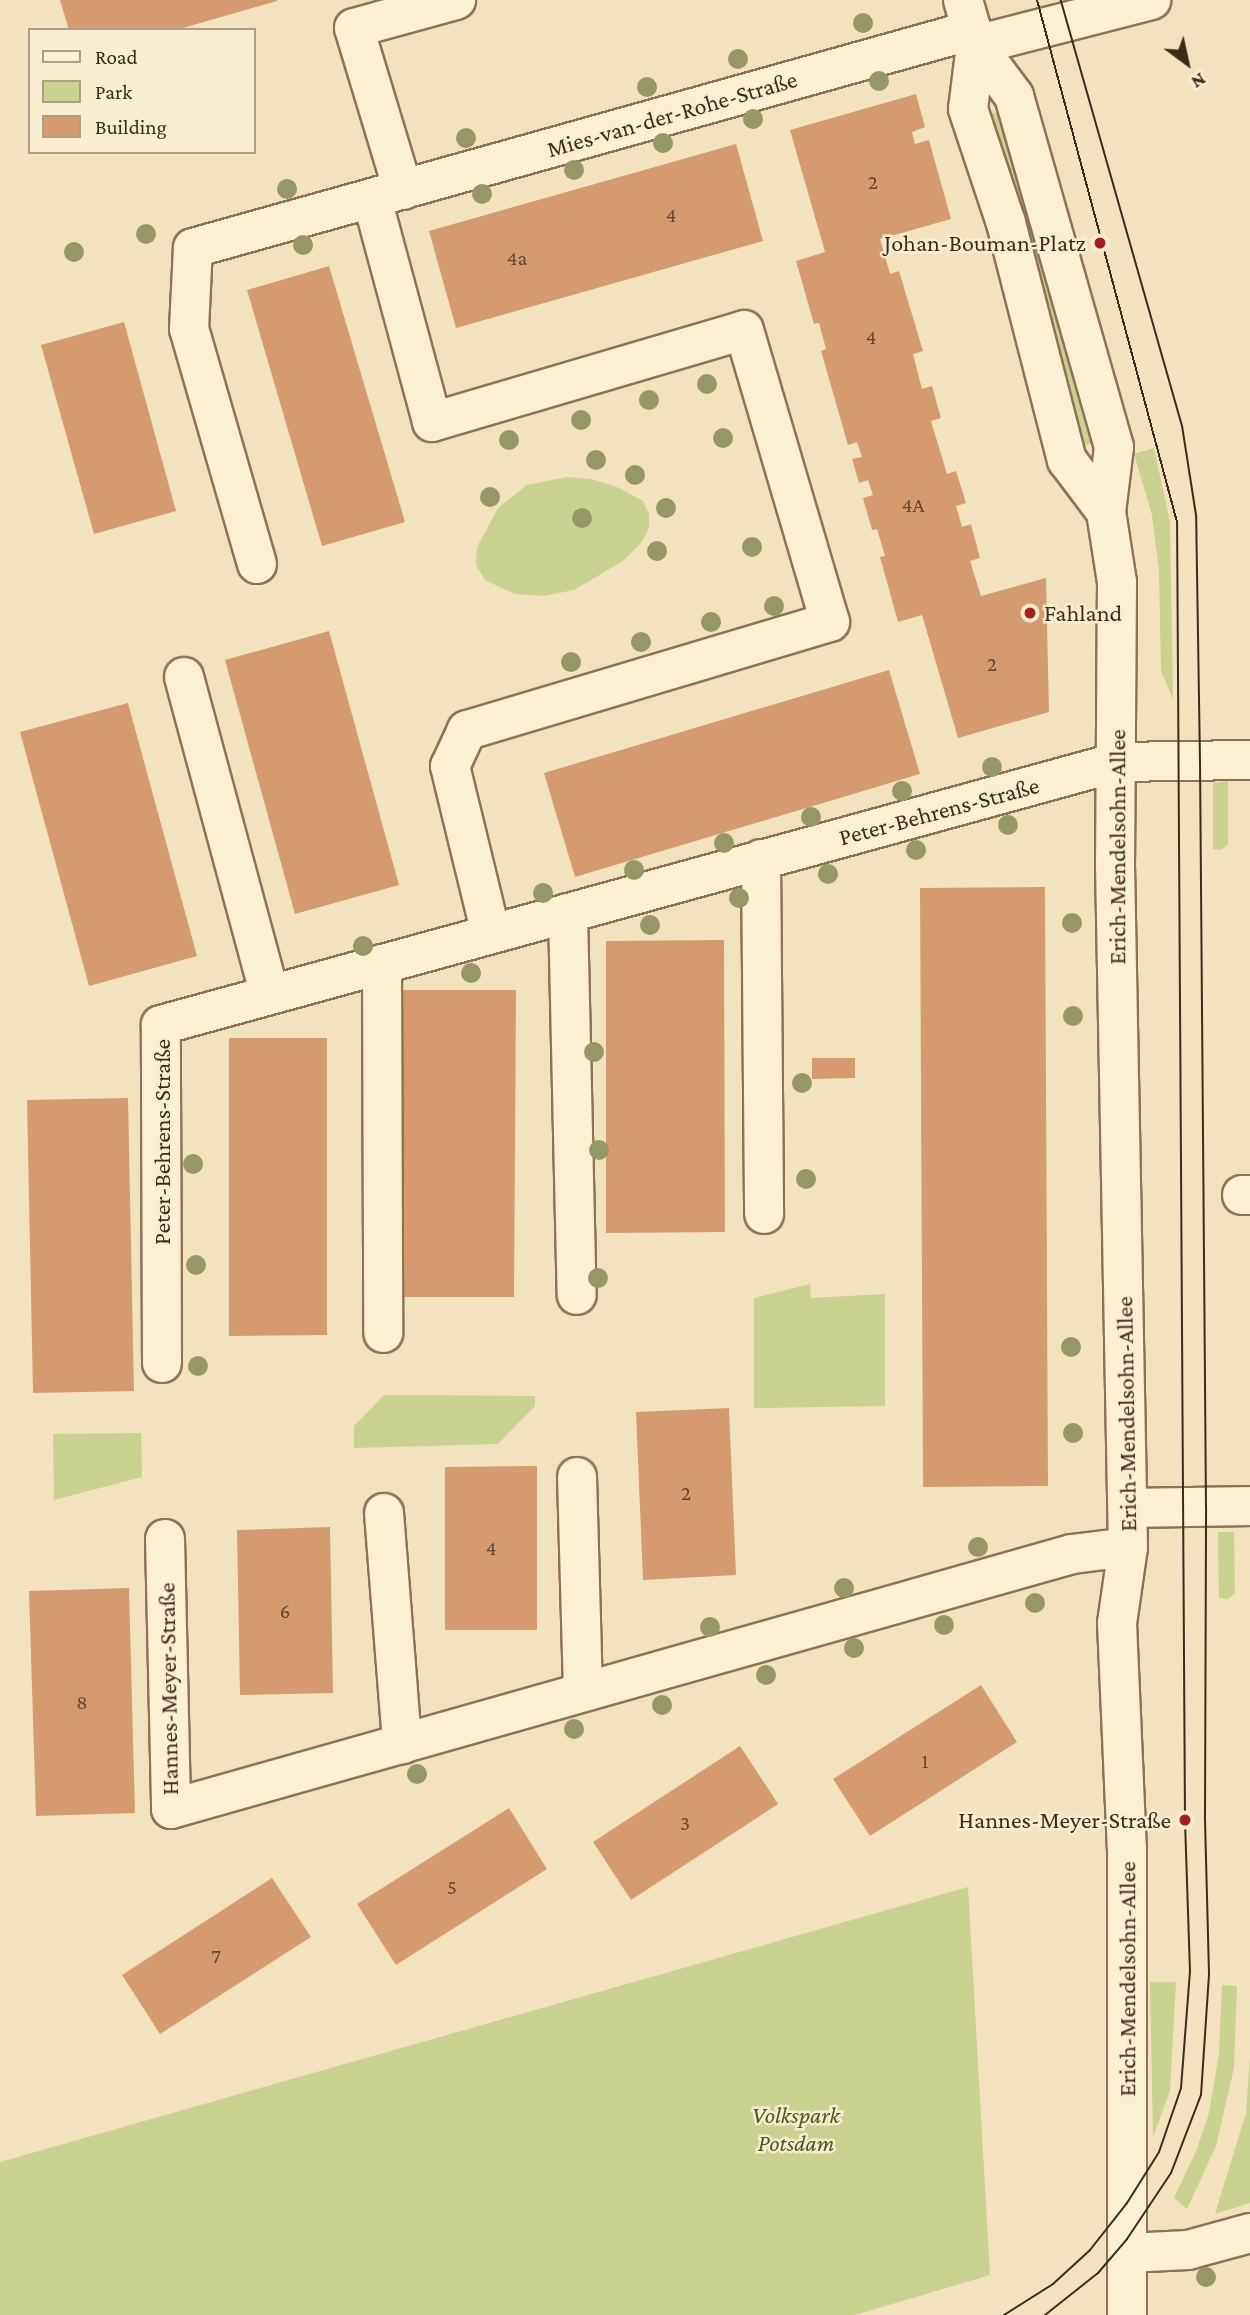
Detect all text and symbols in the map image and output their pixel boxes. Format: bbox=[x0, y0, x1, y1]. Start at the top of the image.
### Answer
legend bbox=[28, 28, 256, 154]
north arrow bbox=[1152, 28, 1222, 98]
text: Road bbox=[95, 45, 138, 69]
street label: Mies-van-der-Rohe-Straße bbox=[544, 64, 800, 164]
text: N bbox=[1188, 69, 1210, 93]
text: Park bbox=[95, 80, 132, 104]
text: Building bbox=[95, 115, 167, 139]
house number: 2 bbox=[868, 169, 878, 195]
house number: 4 bbox=[666, 202, 676, 228]
place label: Johan-Bouman-Platz bbox=[884, 229, 1086, 257]
marker: Johan-Bouman-Platz bbox=[1092, 235, 1108, 251]
house number: 4a bbox=[507, 245, 527, 271]
house number: 4 bbox=[866, 324, 876, 350]
house number: 4A bbox=[902, 492, 924, 518]
place label: Fahland bbox=[1044, 599, 1122, 627]
marker: Fahland bbox=[1022, 605, 1038, 621]
house number: 2 bbox=[987, 651, 997, 677]
street label: Erich-Mendelsohn-Allee bbox=[1103, 729, 1131, 965]
street label: Peter-Behrens-Straße bbox=[836, 770, 1042, 852]
street label: Peter-Behrens-Straße bbox=[148, 1039, 176, 1245]
street label: Erich-Mendelsohn-Allee bbox=[1110, 1296, 1142, 1532]
house number: 2 bbox=[681, 1480, 691, 1506]
house number: 4 bbox=[486, 1535, 496, 1561]
street label: Hannes-Meyer-Straße bbox=[152, 1582, 184, 1796]
house number: 6 bbox=[280, 1598, 290, 1624]
house number: 8 bbox=[76, 1689, 88, 1715]
house number: 1 bbox=[922, 1748, 928, 1774]
place label: Hannes-Meyer-Straße bbox=[958, 1806, 1171, 1834]
house number: 3 bbox=[680, 1810, 690, 1836]
marker: Hannes-Meyer-Straße bbox=[1177, 1812, 1193, 1828]
street label: Erich-Mendelsohn-Allee bbox=[1113, 1861, 1141, 2097]
house number: 5 bbox=[447, 1874, 457, 1900]
house number: 7 bbox=[211, 1943, 221, 1969]
park label: Volkspark Potsdam bbox=[752, 2101, 840, 2157]

